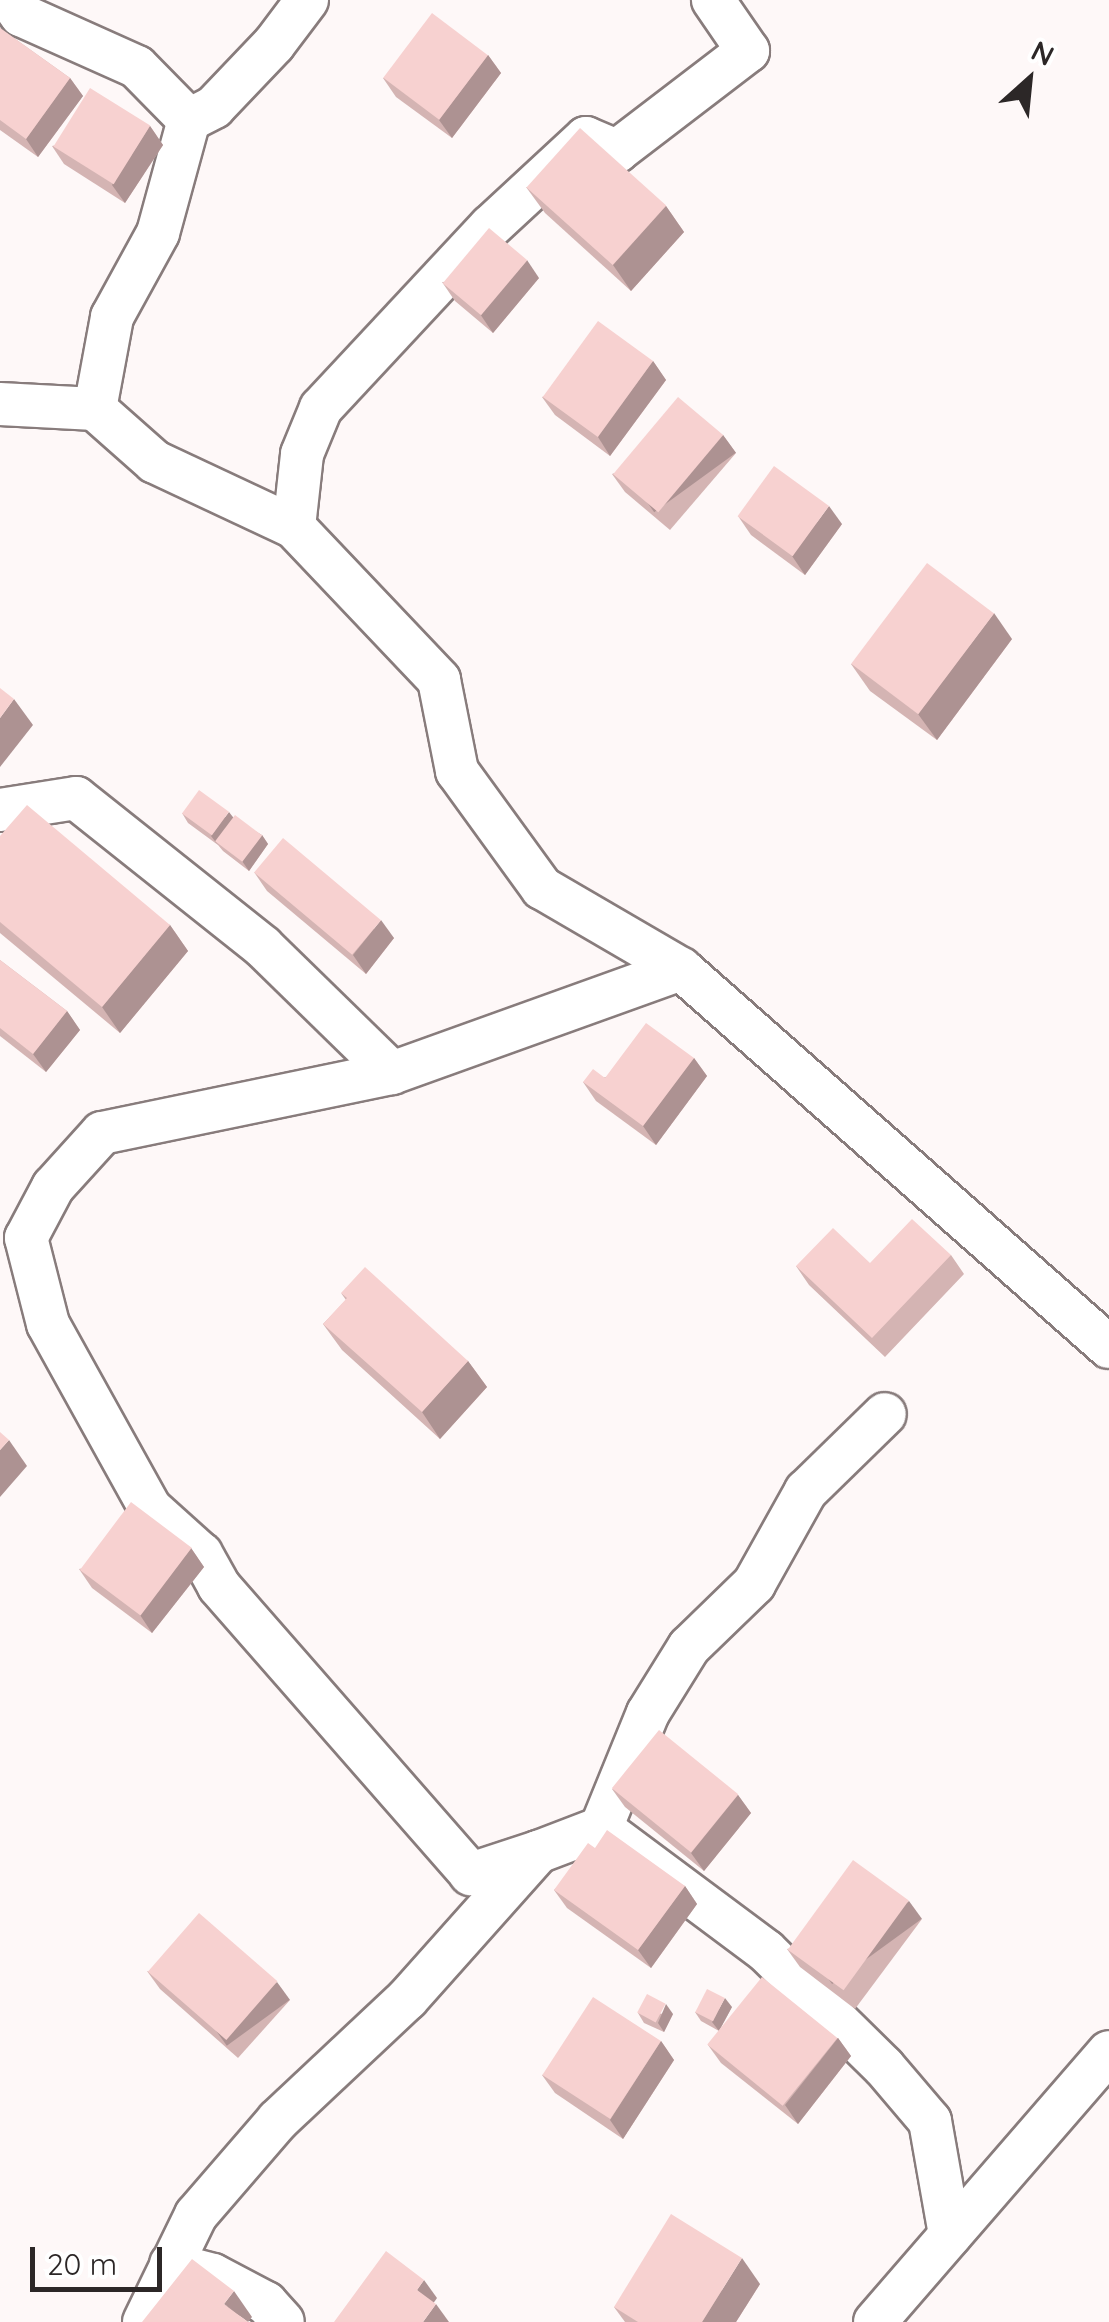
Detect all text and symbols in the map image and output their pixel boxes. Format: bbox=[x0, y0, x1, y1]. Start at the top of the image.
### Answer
north arrow bbox=[979, 30, 1079, 130]
text: N bbox=[1026, 33, 1060, 73]
scale bar bbox=[35, 2227, 168, 2289]
text: 20 m bbox=[47, 2245, 117, 2283]

